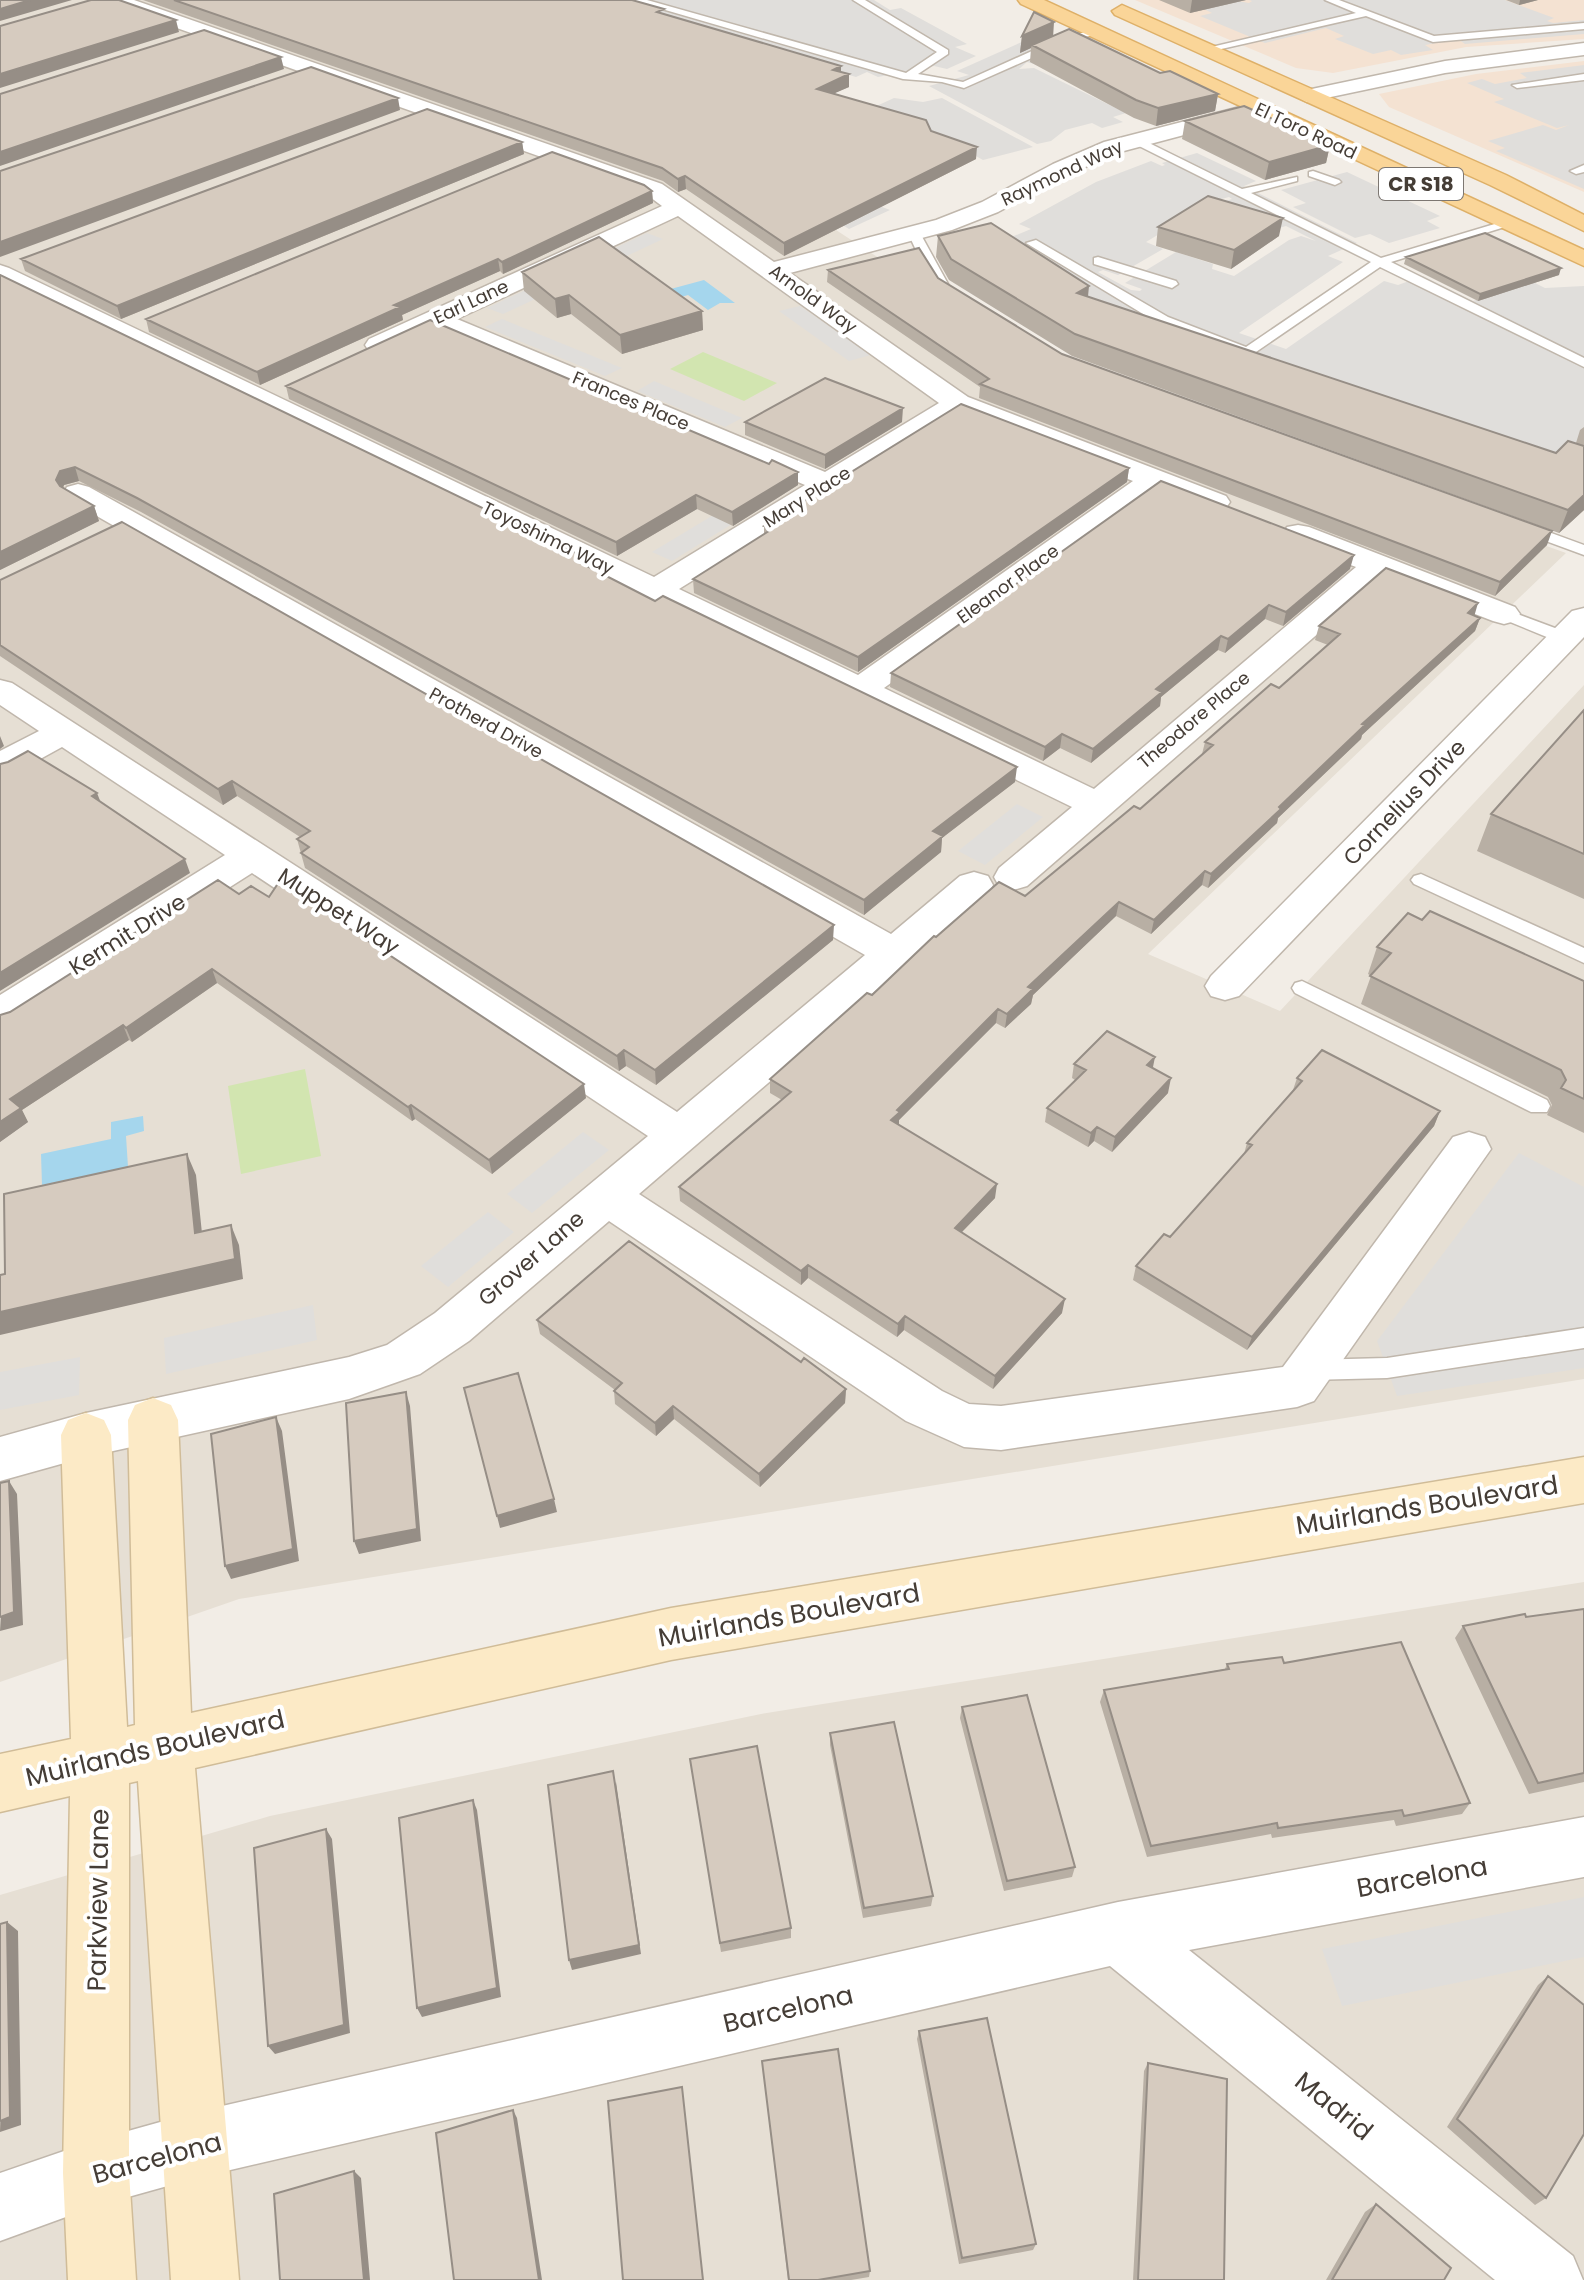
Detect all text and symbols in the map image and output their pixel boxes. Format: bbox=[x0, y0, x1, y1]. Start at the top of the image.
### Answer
street label: El Toro Road bbox=[1251, 96, 1361, 165]
street label: Raymond Way bbox=[997, 133, 1127, 212]
road number: CR S18 bbox=[1379, 168, 1463, 200]
street label: Arnold Way bbox=[764, 258, 862, 339]
street label: Earl Lane bbox=[429, 273, 512, 330]
street label: Frances Place bbox=[569, 365, 694, 436]
street label: Mary Place bbox=[758, 460, 855, 533]
street label: Toyoshima Way bbox=[478, 495, 618, 580]
street label: Eleanor Place bbox=[952, 538, 1064, 629]
street label: Theodore Place bbox=[1132, 665, 1255, 774]
street label: Protherd Drive bbox=[425, 681, 548, 764]
street label: Cornelius Drive bbox=[1336, 732, 1473, 872]
street label: Muppet Way bbox=[272, 861, 406, 963]
street label: Kermit Drive bbox=[63, 886, 192, 983]
street label: Grover Lane bbox=[472, 1204, 591, 1313]
street label: Muirlands Boulevard bbox=[1293, 1466, 1561, 1544]
street label: Muirlands Boulevard bbox=[655, 1574, 923, 1656]
street label: Muirlands Boulevard bbox=[22, 1701, 288, 1795]
street label: Parkview Lane bbox=[78, 1808, 118, 1992]
street label: Barcelona bbox=[1354, 1848, 1490, 1906]
street label: Barcelona bbox=[719, 1977, 857, 2041]
street label: Madrid bbox=[1287, 2063, 1381, 2149]
street label: Barcelona bbox=[88, 2123, 226, 2193]

